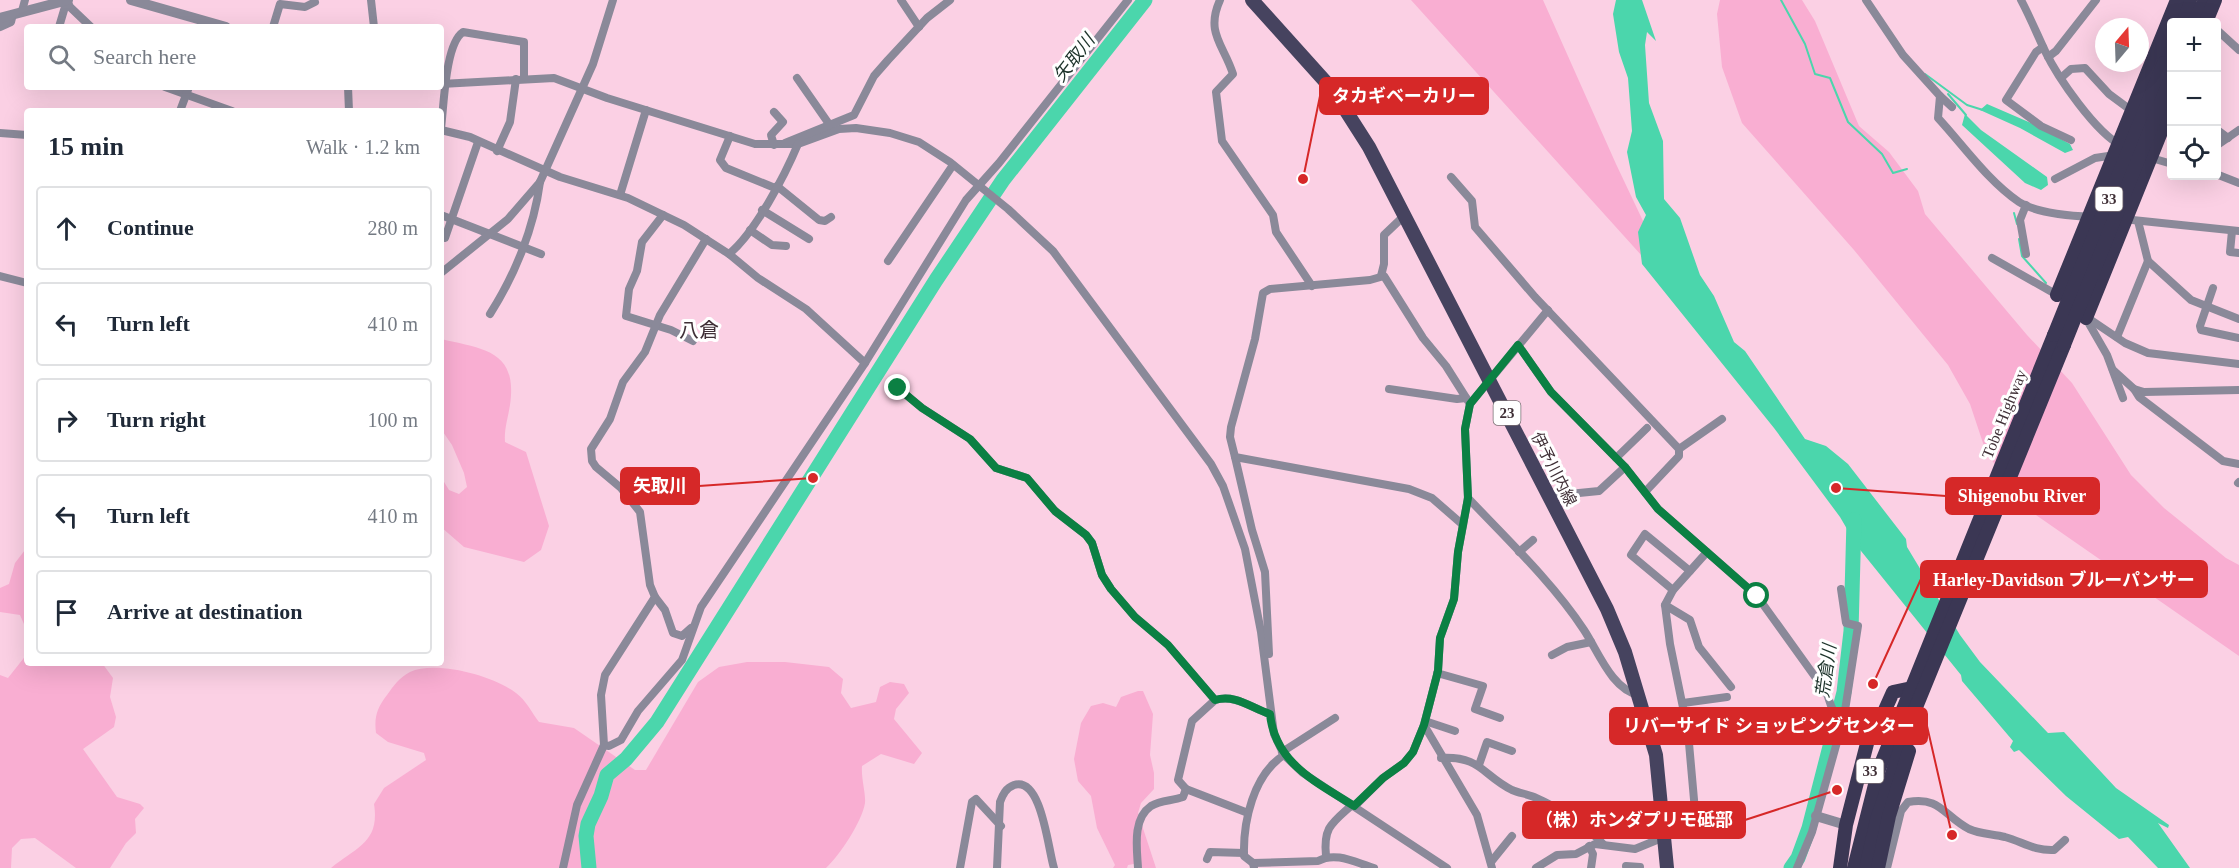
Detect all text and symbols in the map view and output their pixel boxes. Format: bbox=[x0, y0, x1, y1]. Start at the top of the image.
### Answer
north arrow bbox=[2095, 18, 2149, 72]
map controls bbox=[2167, 18, 2221, 180]
button: + bbox=[2167, 18, 2221, 72]
search box bbox=[24, 24, 444, 90]
water label: 矢取川 bbox=[1049, 29, 1100, 85]
icon: search bbox=[45, 41, 78, 74]
text: Search here bbox=[93, 44, 196, 69]
button: − bbox=[2167, 72, 2221, 126]
callout: タカギベーカリー bbox=[1320, 78, 1488, 114]
text: タカギベーカリー bbox=[1332, 86, 1476, 106]
button: locate bbox=[2167, 126, 2221, 180]
text: 15 min bbox=[48, 132, 124, 161]
text: Walk · 1.2 km bbox=[306, 136, 420, 158]
road number: 33 bbox=[2096, 187, 2122, 211]
icon: ahead bbox=[50, 212, 83, 245]
text: Continue bbox=[107, 215, 194, 240]
text: 280 m bbox=[367, 217, 418, 239]
icon: left bbox=[50, 308, 83, 341]
text: Turn left bbox=[107, 311, 190, 336]
text: 410 m bbox=[367, 313, 418, 335]
district label: 八倉 bbox=[679, 319, 719, 341]
street label: Tobe Highway bbox=[1978, 367, 2030, 461]
route end bbox=[884, 374, 910, 400]
road number: 23 bbox=[1494, 401, 1520, 425]
icon: right bbox=[50, 404, 83, 437]
text: Turn right bbox=[107, 407, 206, 432]
text: 100 m bbox=[367, 409, 418, 431]
street label: 伊予川内線 bbox=[1528, 429, 1580, 509]
callout: 矢取川 bbox=[621, 468, 699, 504]
text: 矢取川 bbox=[633, 476, 687, 496]
callout: Shigenobu River bbox=[1946, 478, 2099, 514]
text: Shigenobu River bbox=[1958, 486, 2086, 506]
icon: left bbox=[50, 500, 83, 533]
text: Turn left bbox=[107, 503, 190, 528]
text: 410 m bbox=[367, 505, 418, 527]
callout: Harley-Davidson ブルーパンサー bbox=[1921, 561, 2207, 597]
text: Harley-Davidson ブルーパンサー bbox=[1933, 570, 2195, 590]
route start bbox=[1743, 582, 1769, 608]
icon: arrive bbox=[50, 596, 83, 629]
text: Arrive at destination bbox=[107, 599, 303, 624]
water label: 荒倉川 bbox=[1812, 641, 1840, 699]
callout: リバーサイド ショッピングセンター bbox=[1610, 708, 1927, 744]
text: リバーサイド ショッピングセンター bbox=[1623, 716, 1915, 736]
road number: 33 bbox=[1856, 759, 1884, 783]
callout: （株）ホンダプリモ砥部 bbox=[1523, 802, 1745, 838]
text: （株）ホンダプリモ砥部 bbox=[1535, 810, 1733, 830]

